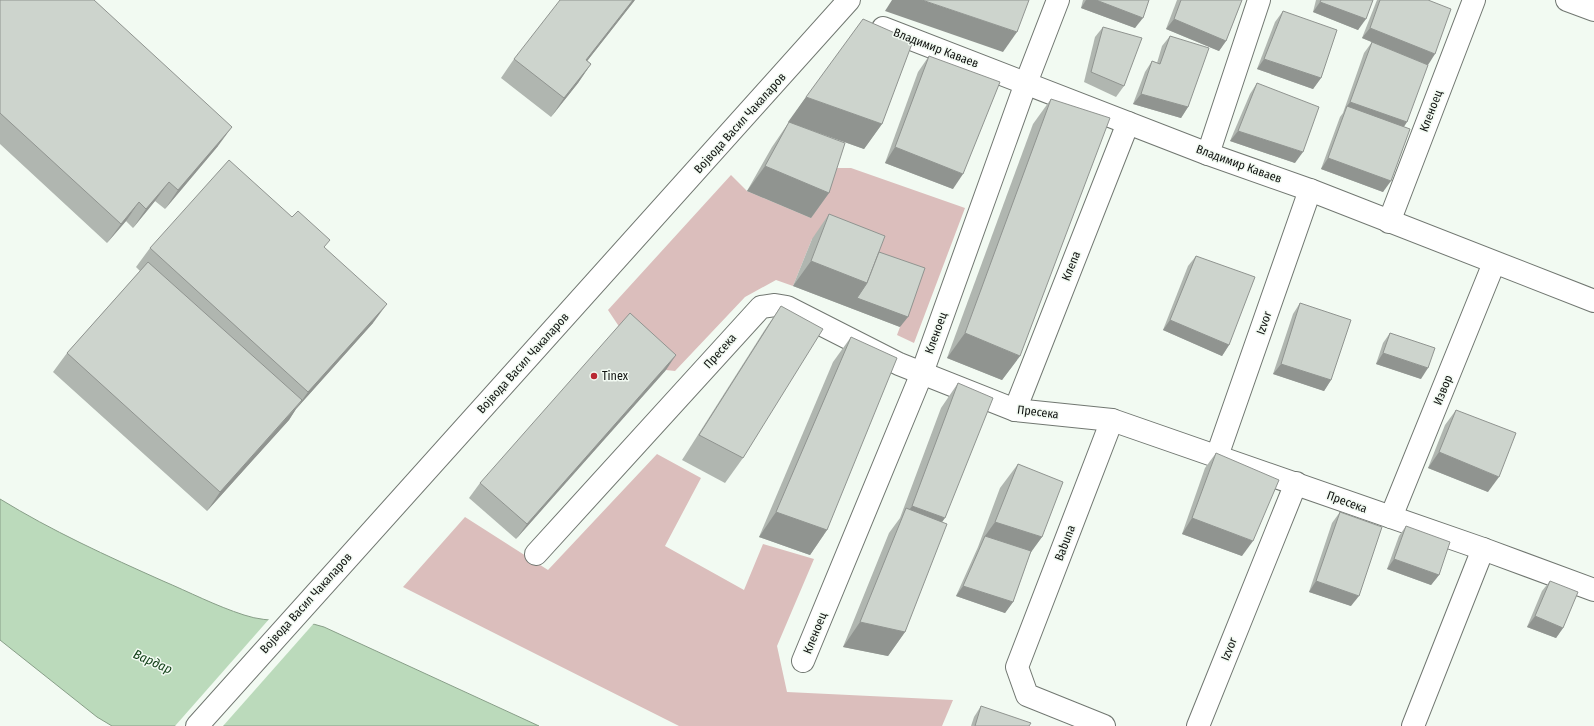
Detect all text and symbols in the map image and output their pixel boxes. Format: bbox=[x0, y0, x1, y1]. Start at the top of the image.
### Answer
street label: Владимир Каваев bbox=[891, 25, 981, 71]
street label: Војвода Васил Чакаларов bbox=[691, 70, 789, 176]
street label: Кленоец bbox=[1417, 88, 1446, 134]
street label: Владимир Каваев bbox=[1194, 142, 1284, 186]
street label: Клепа bbox=[1059, 249, 1083, 283]
street label: Izvor bbox=[1254, 309, 1275, 336]
street label: Војвода Васил Чакаларов bbox=[474, 310, 572, 416]
street label: Кленоец bbox=[922, 310, 950, 356]
street label: Пресека bbox=[701, 331, 739, 371]
place label: Tinex bbox=[602, 369, 629, 383]
marker: Tinex bbox=[589, 371, 599, 381]
street label: Извор bbox=[1431, 373, 1455, 407]
street label: Пресека bbox=[1016, 403, 1060, 422]
street label: Пресека bbox=[1325, 488, 1369, 516]
street label: Babuna bbox=[1052, 523, 1078, 563]
street label: Војвода Васил Чакаларов bbox=[257, 550, 355, 656]
street label: Кленоец bbox=[800, 610, 830, 656]
street label: Izvor bbox=[1218, 635, 1240, 663]
water label: Вардар bbox=[131, 646, 175, 677]

